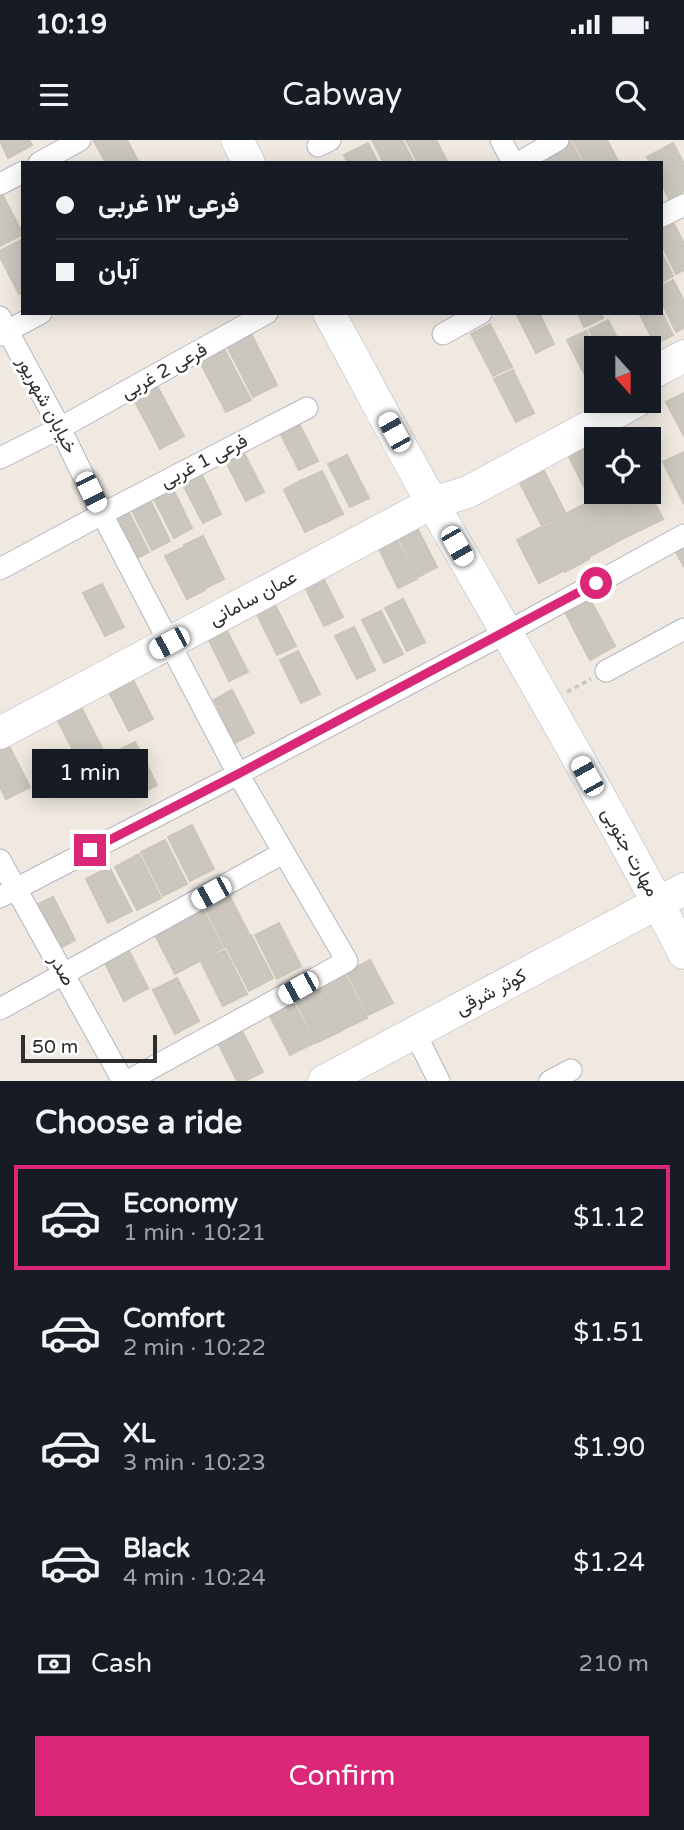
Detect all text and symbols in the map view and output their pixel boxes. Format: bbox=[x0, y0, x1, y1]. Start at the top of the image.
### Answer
text: 10:19 bbox=[35, 9, 107, 40]
icon: menu bbox=[35, 76, 73, 114]
text: Cabway bbox=[282, 76, 402, 114]
icon: search bbox=[611, 76, 649, 114]
text: فرعی ۱۳ غربی bbox=[98, 188, 240, 219]
text: آبان bbox=[98, 255, 138, 286]
north arrow bbox=[584, 336, 662, 413]
map controls bbox=[584, 336, 661, 504]
street label: فرعی 2 غربی bbox=[117, 338, 211, 404]
street label: خیابان شهریور bbox=[12, 352, 82, 457]
car bbox=[375, 409, 414, 455]
button: locate bbox=[584, 427, 661, 504]
street label: فرعی 1 غربی bbox=[157, 430, 251, 492]
car bbox=[73, 469, 110, 515]
car bbox=[438, 523, 477, 569]
street label: عمان سامانی bbox=[205, 566, 301, 630]
route start bbox=[580, 567, 612, 599]
car bbox=[146, 624, 193, 662]
callout: 1 min bbox=[32, 748, 148, 798]
car bbox=[568, 753, 607, 799]
text: 1 min bbox=[59, 759, 121, 787]
street label: مهارت جنوبی bbox=[597, 804, 663, 900]
route end bbox=[74, 834, 106, 866]
car bbox=[188, 874, 235, 912]
street label: صدر bbox=[44, 950, 79, 990]
street label: کوثر شرقی bbox=[452, 964, 530, 1020]
car bbox=[275, 969, 322, 1007]
scale bar bbox=[21, 1032, 158, 1064]
text: 50 m bbox=[32, 1036, 78, 1058]
text: Choose a ride bbox=[35, 1104, 242, 1142]
icon: car bbox=[39, 1186, 102, 1249]
text: Economy bbox=[123, 1188, 238, 1219]
text: $1.12 bbox=[573, 1202, 645, 1233]
text: 1 min · 10:21 bbox=[123, 1219, 266, 1247]
icon: car bbox=[39, 1301, 102, 1364]
text: Comfort bbox=[123, 1303, 225, 1334]
text: $1.51 bbox=[573, 1317, 645, 1348]
text: 2 min · 10:22 bbox=[123, 1334, 266, 1362]
icon: car bbox=[39, 1416, 102, 1479]
text: XL bbox=[123, 1418, 155, 1449]
text: $1.90 bbox=[573, 1432, 645, 1463]
text: 3 min · 10:23 bbox=[123, 1449, 266, 1477]
icon: car bbox=[39, 1531, 102, 1594]
text: Black bbox=[123, 1533, 190, 1564]
text: $1.24 bbox=[573, 1547, 645, 1578]
text: 4 min · 10:24 bbox=[123, 1564, 266, 1592]
icon: cash bbox=[35, 1645, 73, 1683]
text: Cash bbox=[91, 1648, 152, 1679]
text: 210 m bbox=[579, 1650, 649, 1678]
button: Confirm bbox=[35, 1736, 649, 1816]

